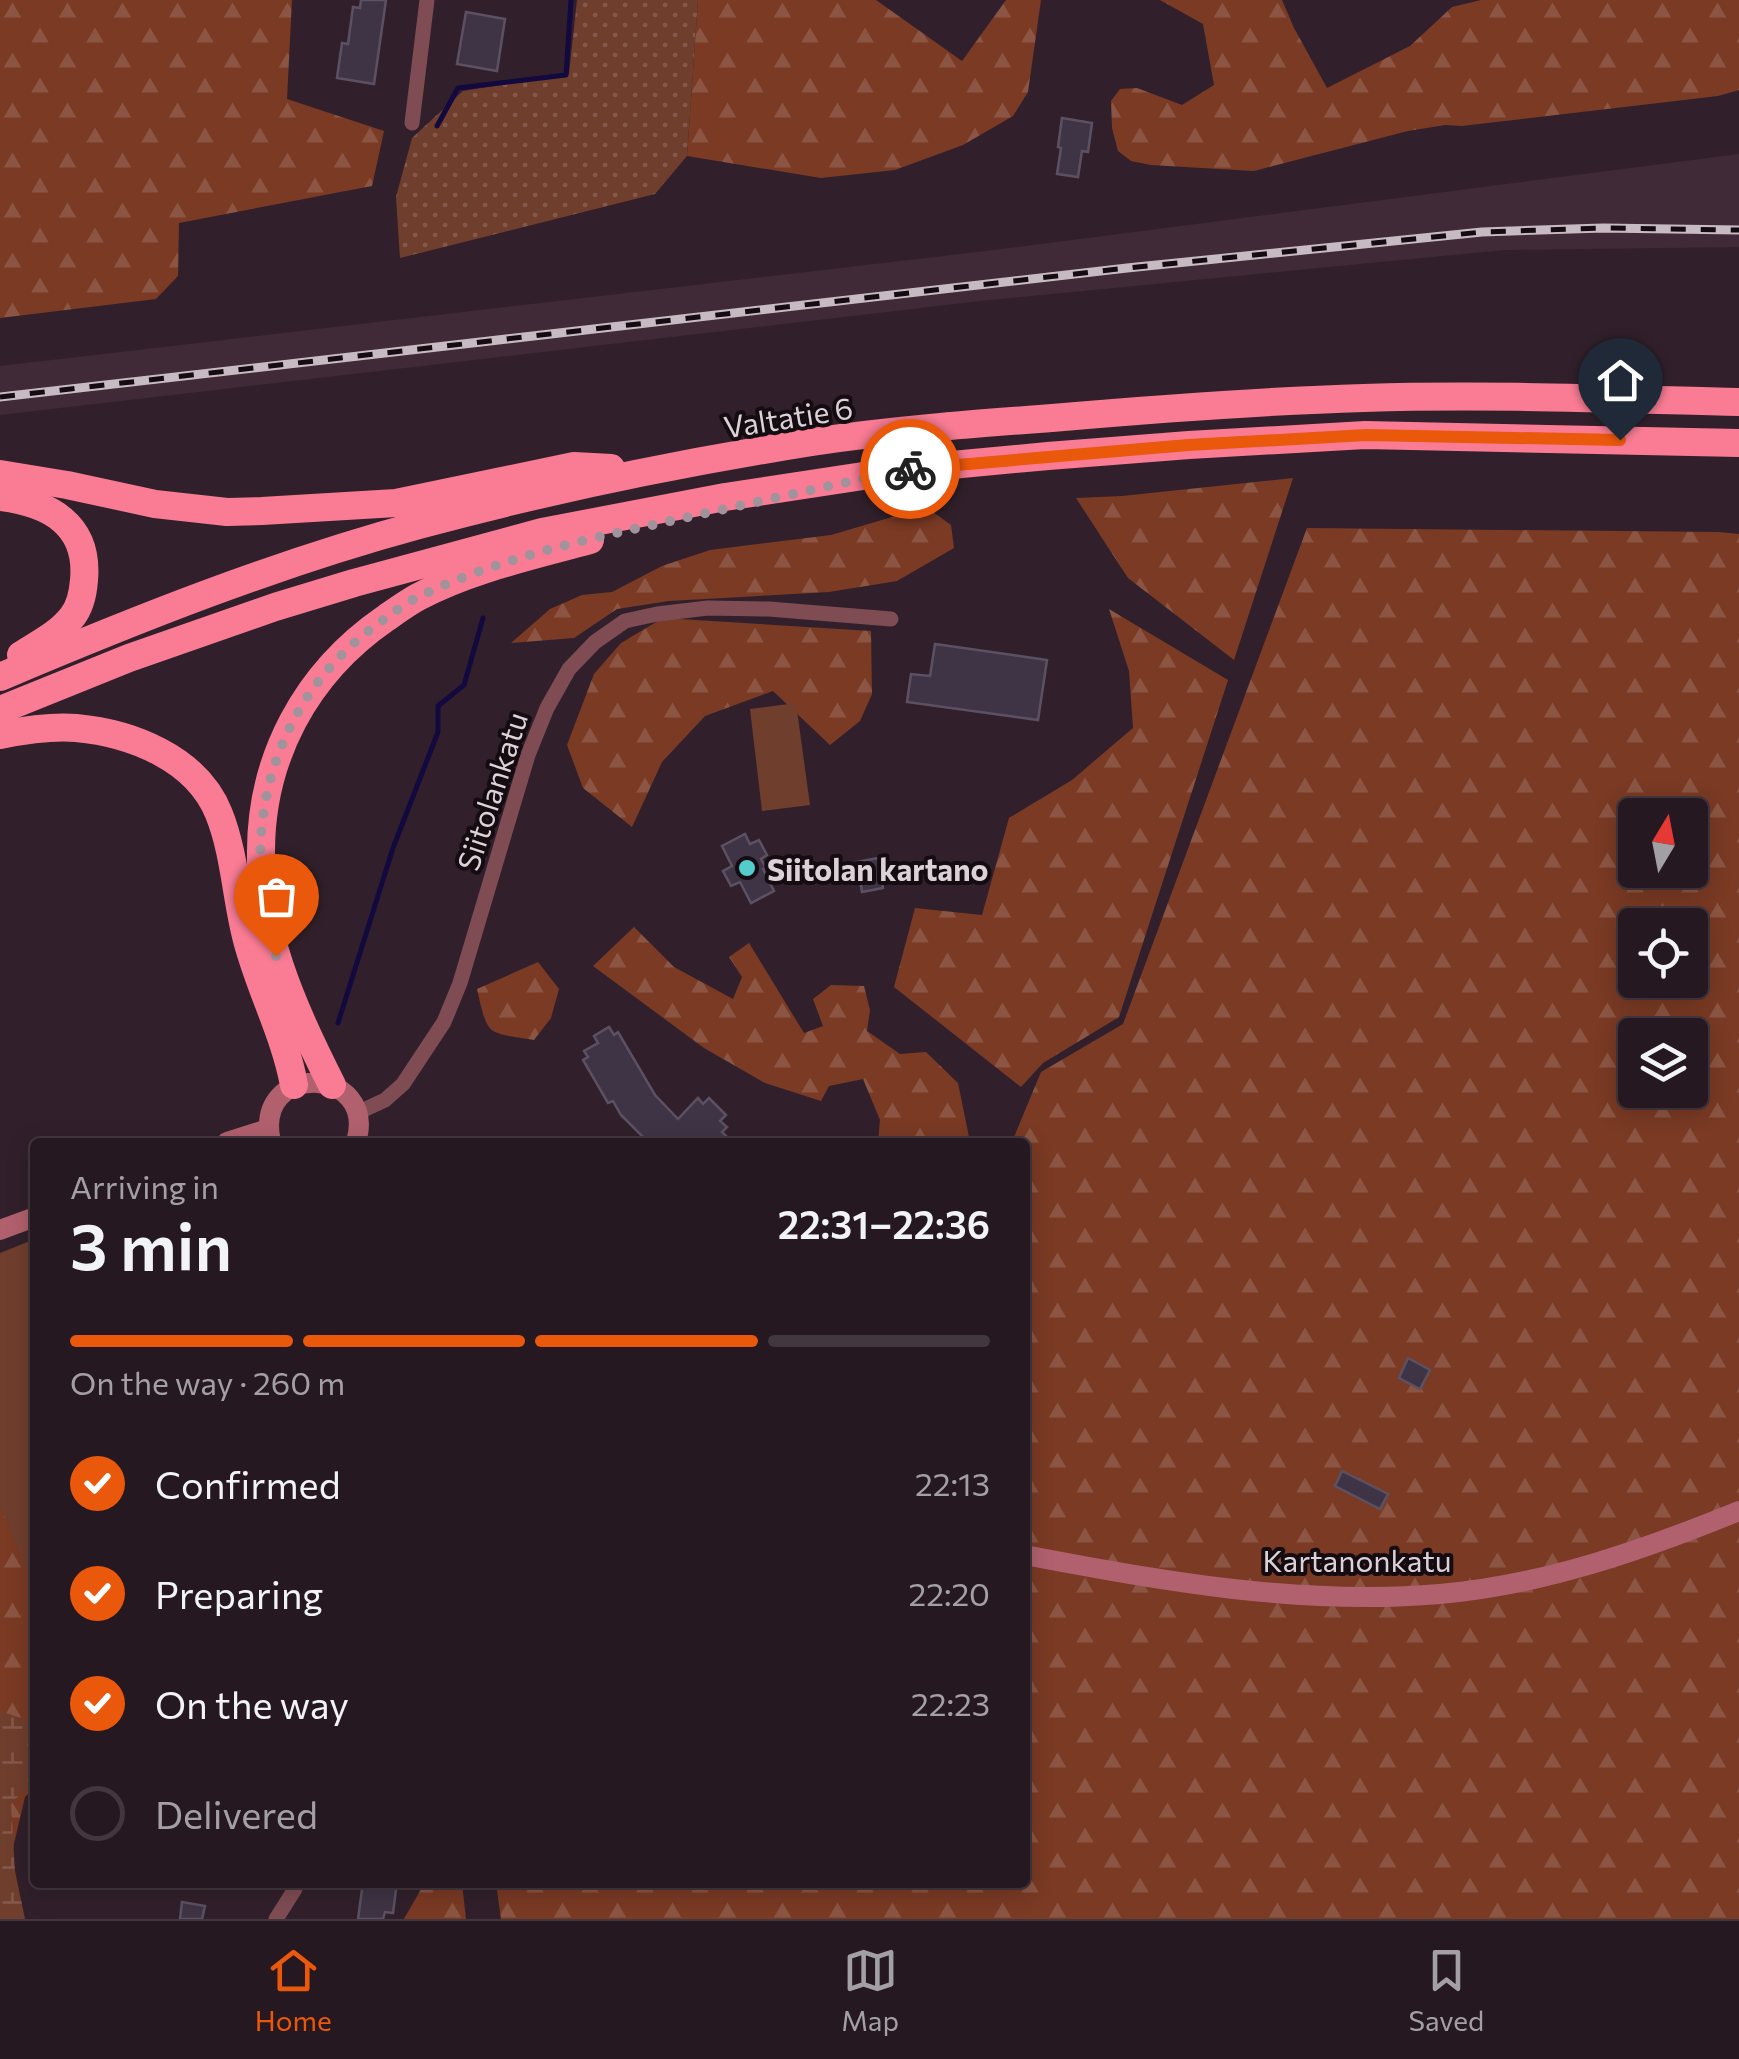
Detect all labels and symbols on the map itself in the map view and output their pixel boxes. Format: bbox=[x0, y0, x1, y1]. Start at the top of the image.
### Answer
pin bbox=[1578, 338, 1663, 441]
street label: Valtatie 6 bbox=[721, 388, 855, 444]
courier bbox=[860, 419, 960, 519]
street label: Siitolankatu bbox=[448, 707, 534, 875]
north arrow bbox=[1618, 798, 1708, 888]
place label: Siitolan kartano bbox=[767, 850, 988, 887]
pin bbox=[234, 854, 319, 957]
marker: Siitolan kartano bbox=[736, 857, 758, 879]
street label: Kartanonkatu bbox=[1262, 1541, 1452, 1578]

